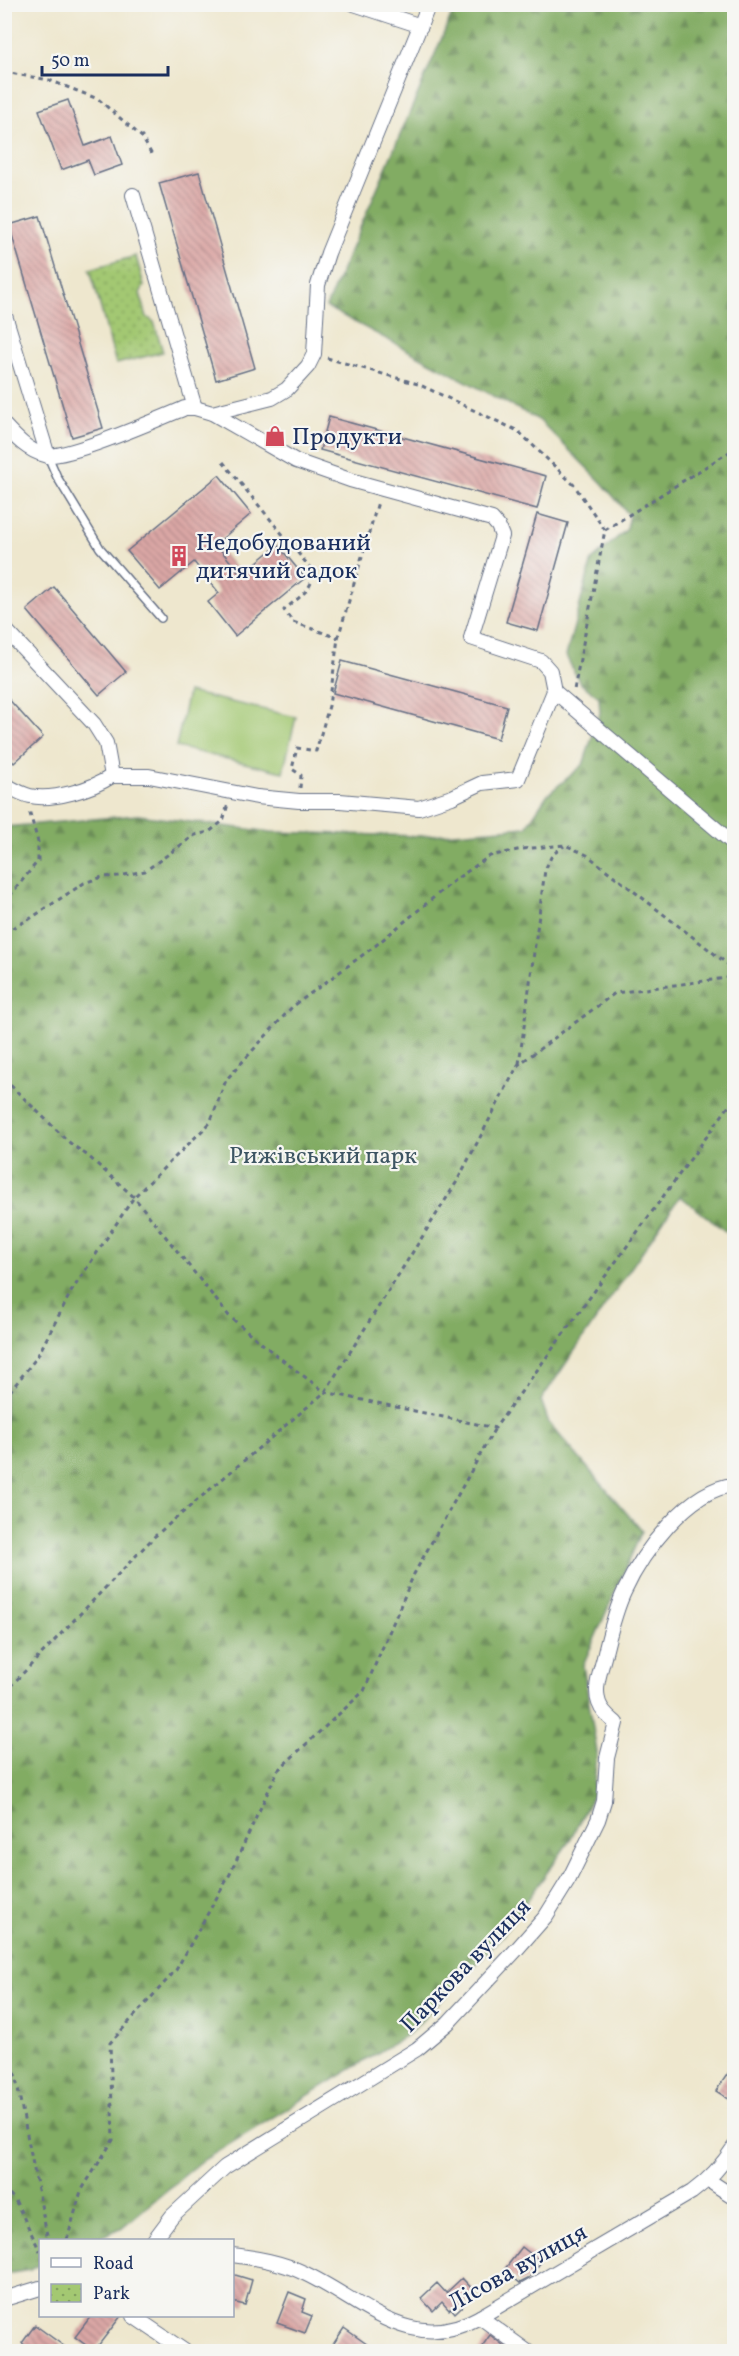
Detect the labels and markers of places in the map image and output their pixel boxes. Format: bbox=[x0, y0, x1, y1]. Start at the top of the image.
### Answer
place label: Продукти bbox=[292, 421, 402, 455]
shop icon: Продукти bbox=[263, 424, 287, 448]
place label: Недобудований дитячий садок bbox=[196, 527, 371, 589]
building icon: Недобудований дитячий садок bbox=[167, 544, 191, 568]

